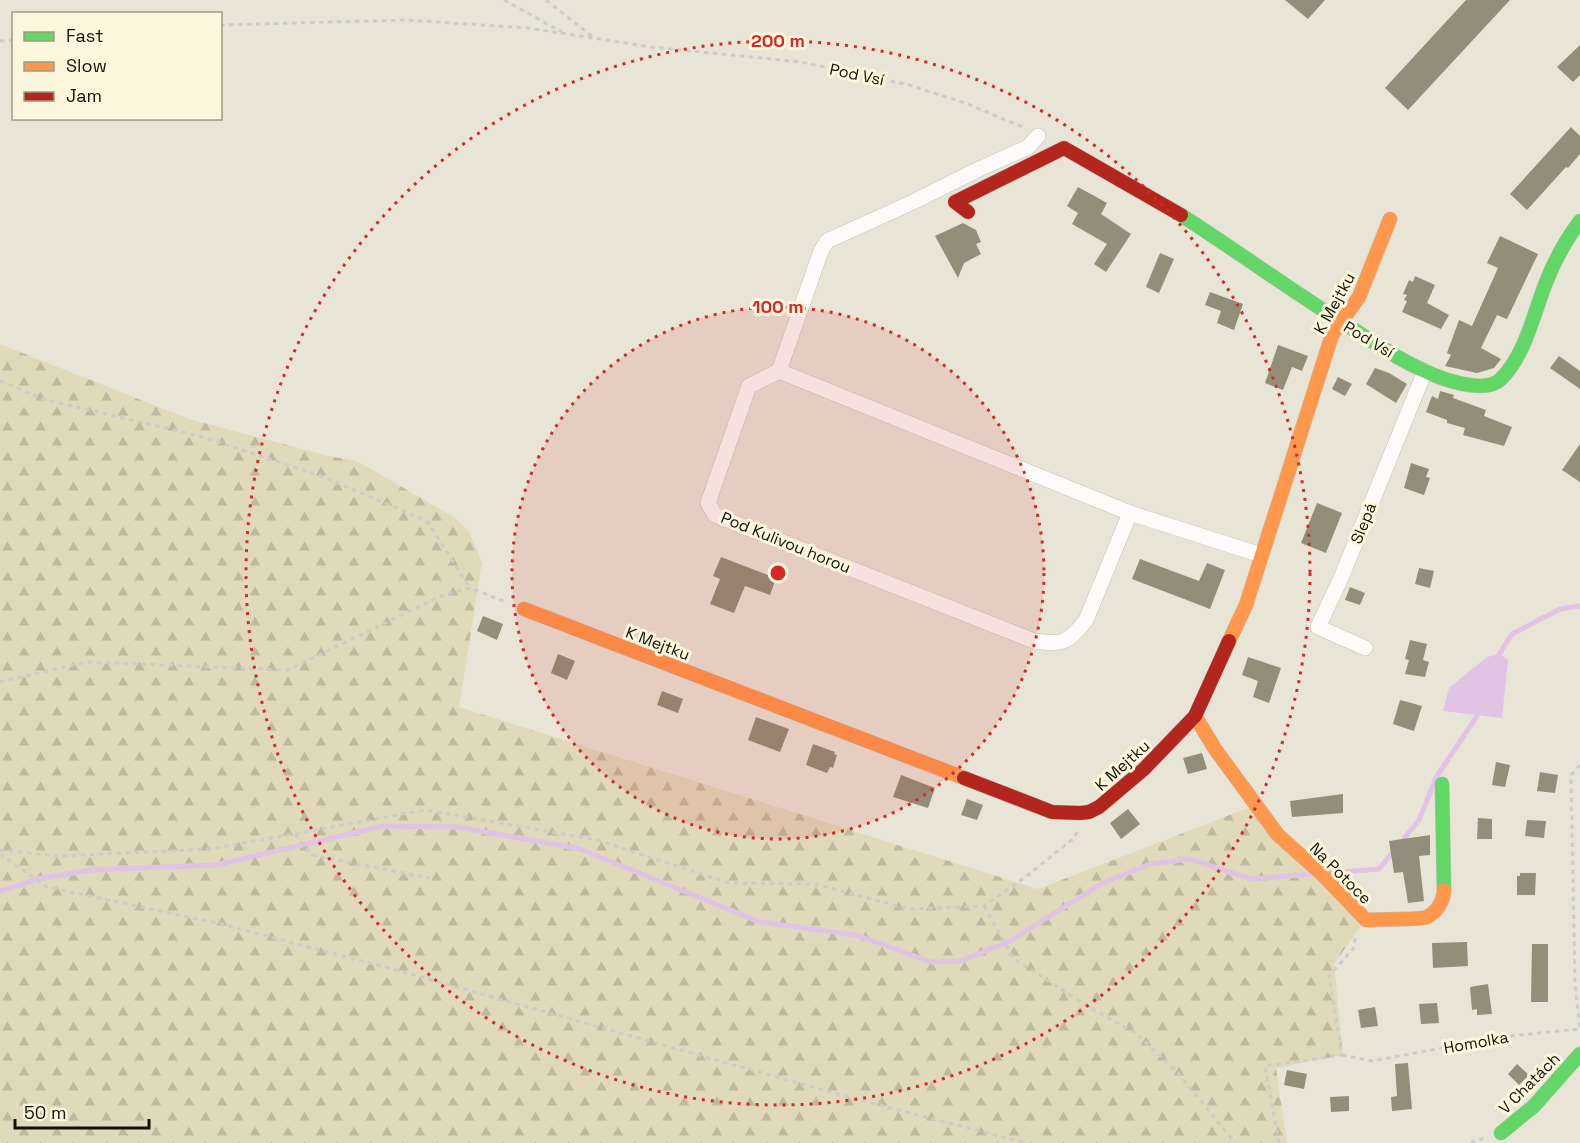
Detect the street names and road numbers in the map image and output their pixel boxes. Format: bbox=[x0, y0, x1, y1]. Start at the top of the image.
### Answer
street label: Pod Vsí bbox=[828, 58, 886, 91]
street label: K Mejtku bbox=[1309, 269, 1360, 338]
street label: Pod Vsí bbox=[1340, 316, 1398, 363]
street label: Slepá bbox=[1346, 499, 1381, 547]
street label: Pod Kulivou horou bbox=[718, 507, 854, 578]
street label: K Mejtku bbox=[623, 622, 693, 665]
street label: K Mejtku bbox=[1090, 735, 1154, 796]
street label: Na Potoce bbox=[1305, 838, 1376, 909]
street label: Homolka bbox=[1442, 1026, 1510, 1059]
street label: V Chatách bbox=[1494, 1048, 1564, 1118]

